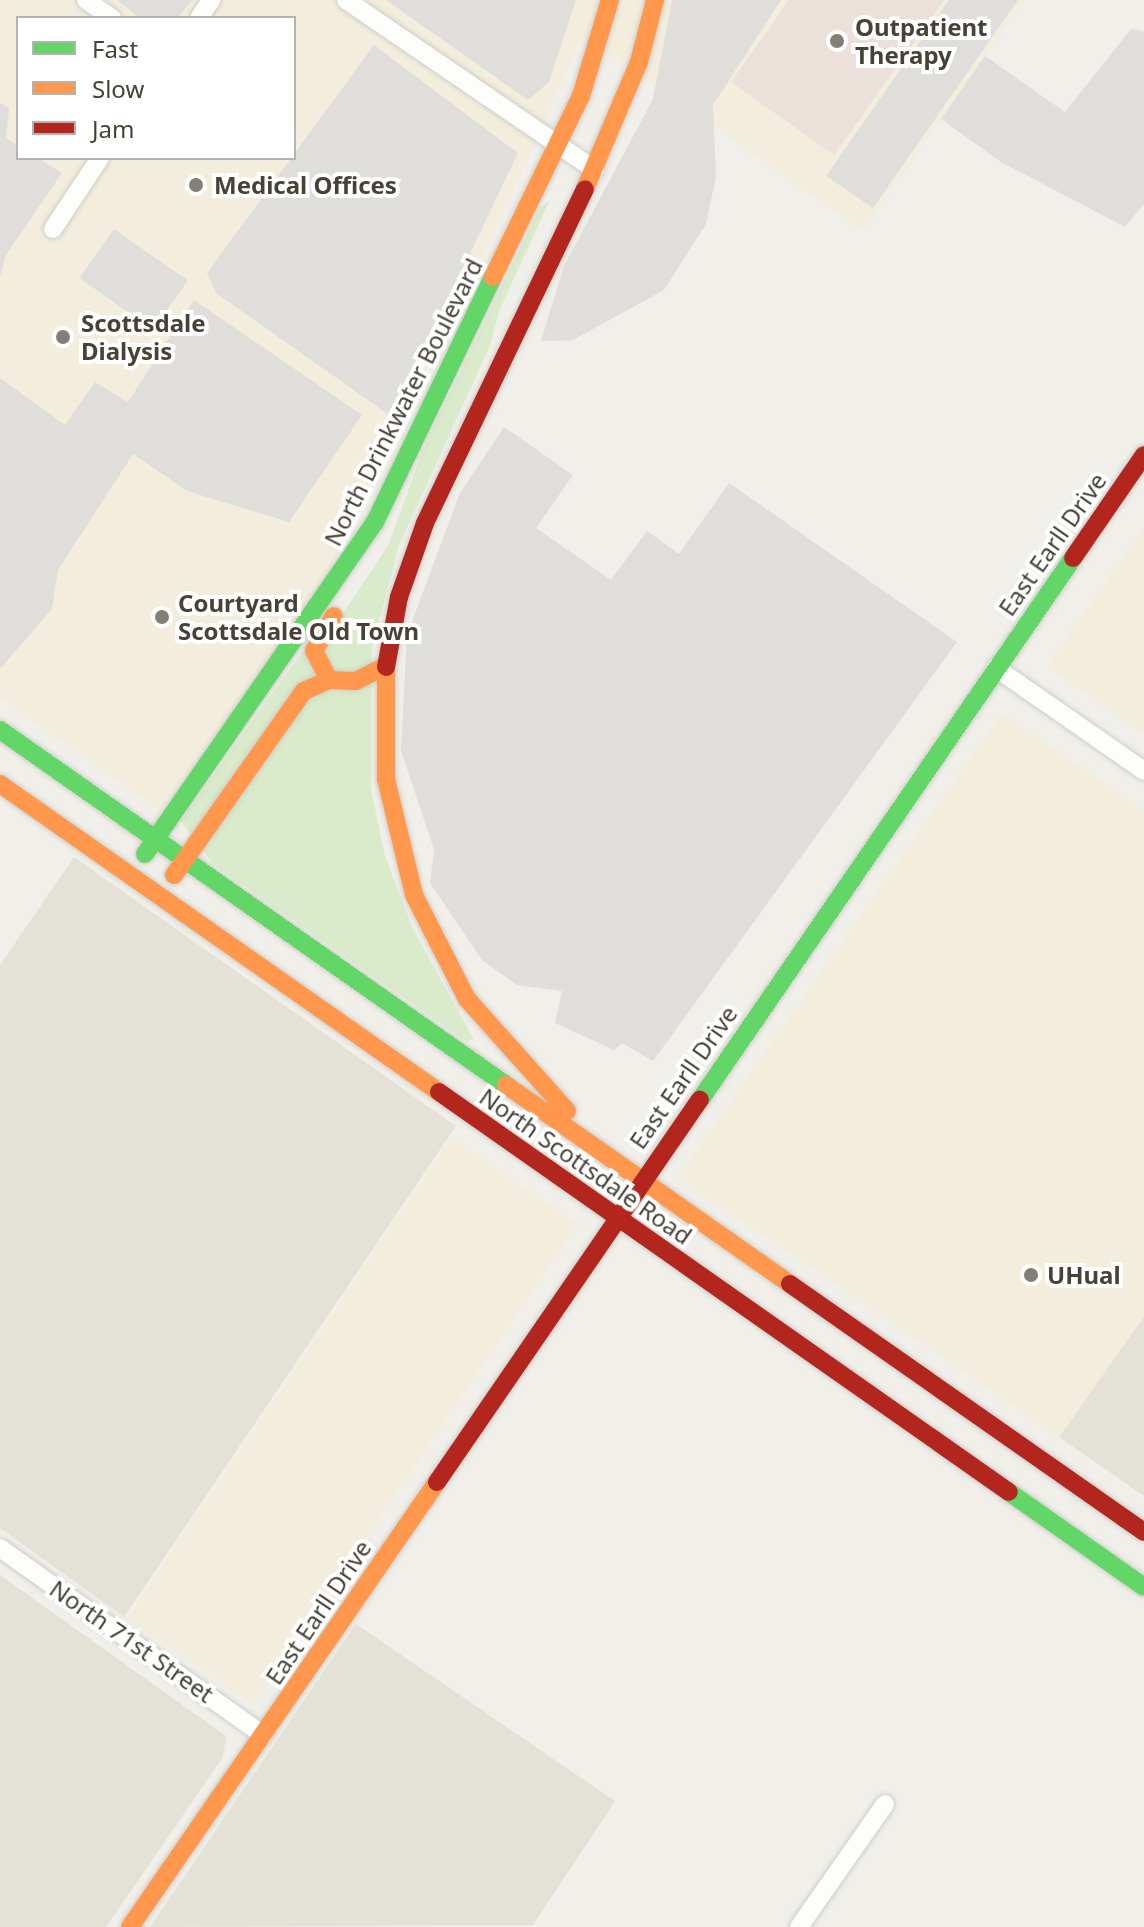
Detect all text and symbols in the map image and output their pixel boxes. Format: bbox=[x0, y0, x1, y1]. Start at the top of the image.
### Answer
place label: Outpatient Therapy bbox=[855, 13, 987, 69]
legend bbox=[16, 16, 296, 160]
marker: Outpatient Therapy bbox=[826, 30, 848, 52]
text: Fast bbox=[92, 32, 138, 65]
text: Slow bbox=[92, 72, 144, 105]
text: Jam bbox=[92, 112, 134, 145]
place label: Medical Offices bbox=[214, 171, 397, 199]
marker: Medical Offices bbox=[185, 174, 207, 196]
street label: North Drinkwater Boulevard bbox=[318, 254, 488, 550]
place label: Scottsdale Dialysis bbox=[81, 309, 206, 365]
marker: Scottsdale Dialysis bbox=[52, 326, 74, 348]
street label: East Earll Drive bbox=[992, 467, 1112, 621]
place label: Courtyard Scottsdale Old Town bbox=[178, 589, 419, 645]
marker: Courtyard Scottsdale Old Town bbox=[153, 608, 171, 626]
street label: East Earll Drive bbox=[623, 1000, 743, 1154]
street label: North Scottsdale Road bbox=[474, 1082, 698, 1250]
place label: UHual bbox=[1047, 1261, 1121, 1289]
marker: UHual bbox=[1022, 1266, 1040, 1284]
street label: East Earll Drive bbox=[259, 1534, 377, 1690]
street label: North 71st Street bbox=[45, 1574, 219, 1708]

